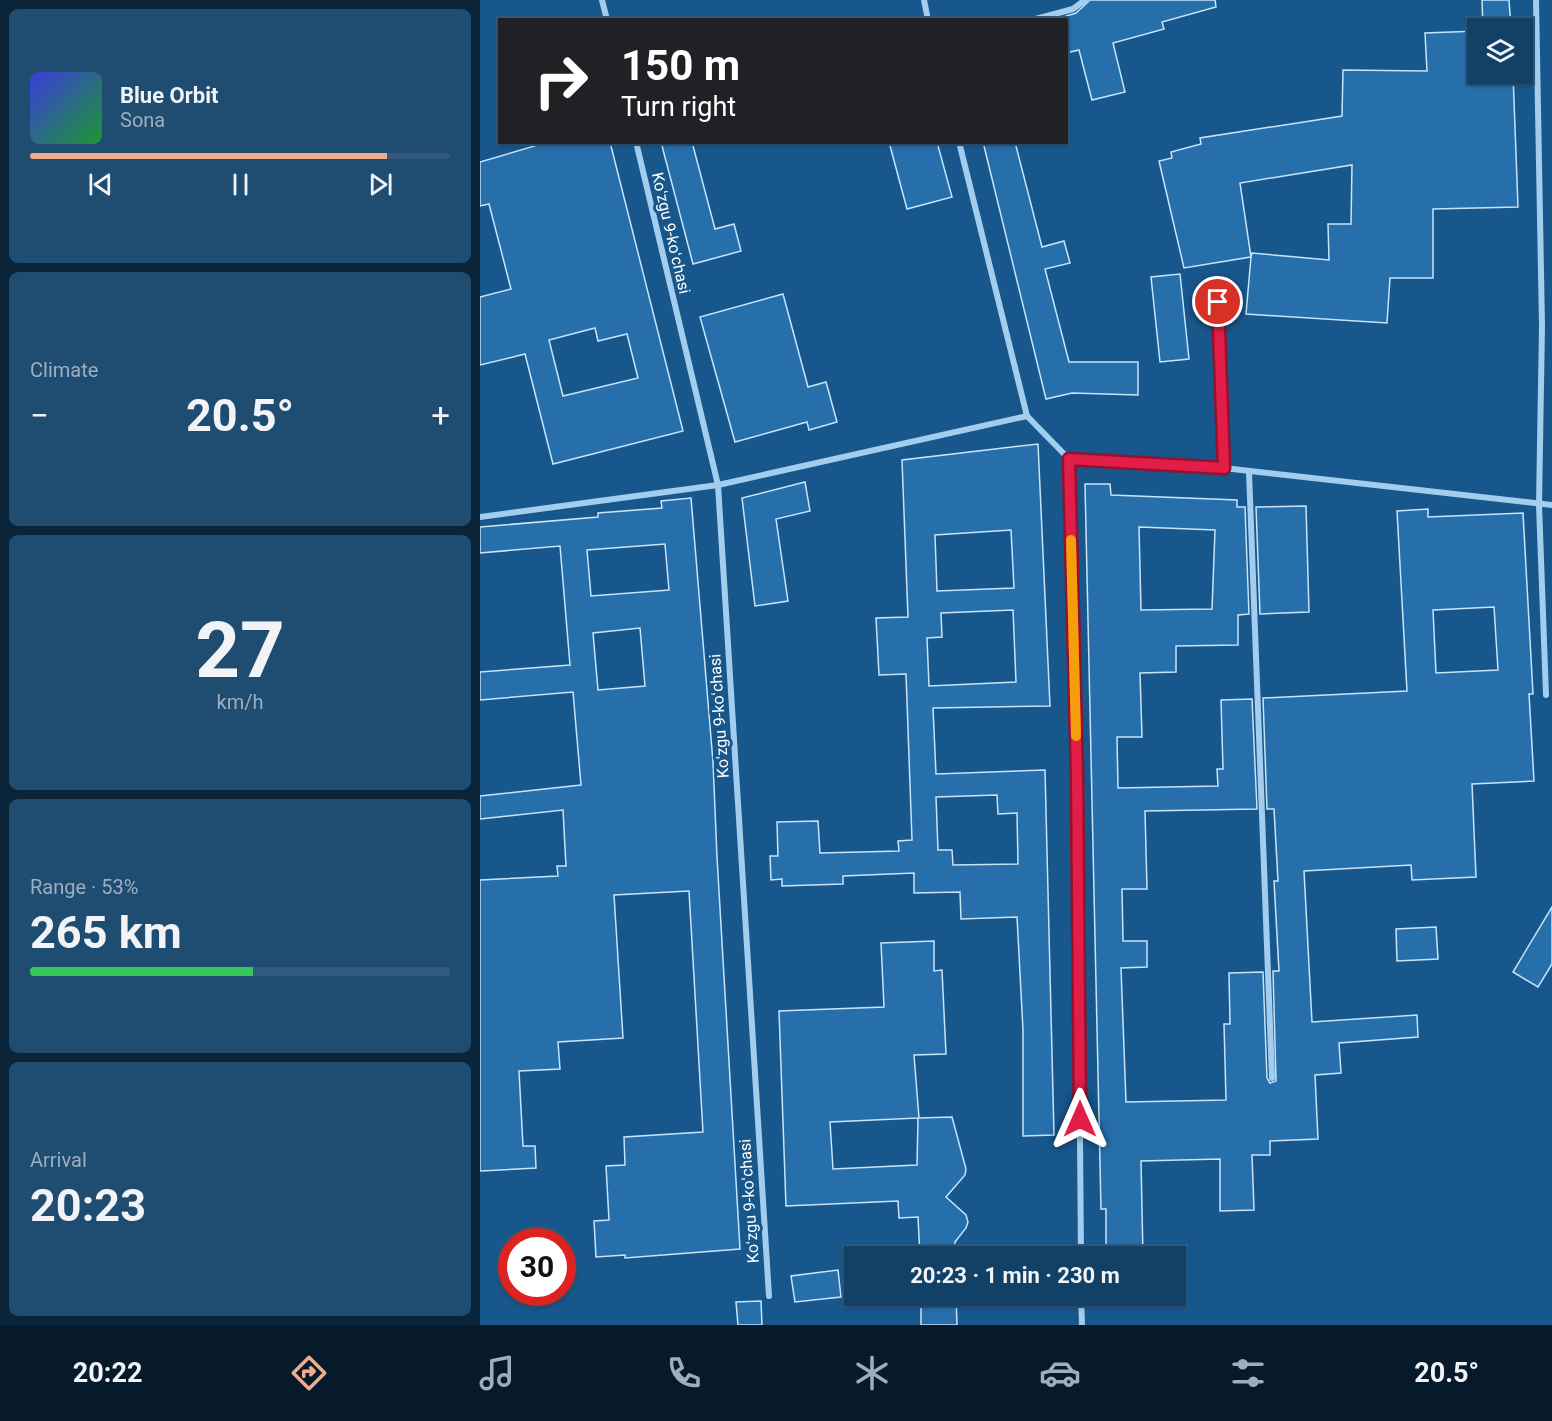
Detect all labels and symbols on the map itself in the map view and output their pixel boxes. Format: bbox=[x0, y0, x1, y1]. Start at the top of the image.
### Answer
street label: Koʻzgu 9-koʻchasi bbox=[648, 170, 694, 296]
pin bbox=[1192, 276, 1243, 327]
street label: Koʻzgu 9-koʻchasi bbox=[705, 653, 733, 779]
position arrow bbox=[1048, 1087, 1112, 1151]
street label: Koʻzgu 9-koʻchasi bbox=[735, 1138, 763, 1264]
speed limit sign: 30 bbox=[498, 1228, 576, 1306]

